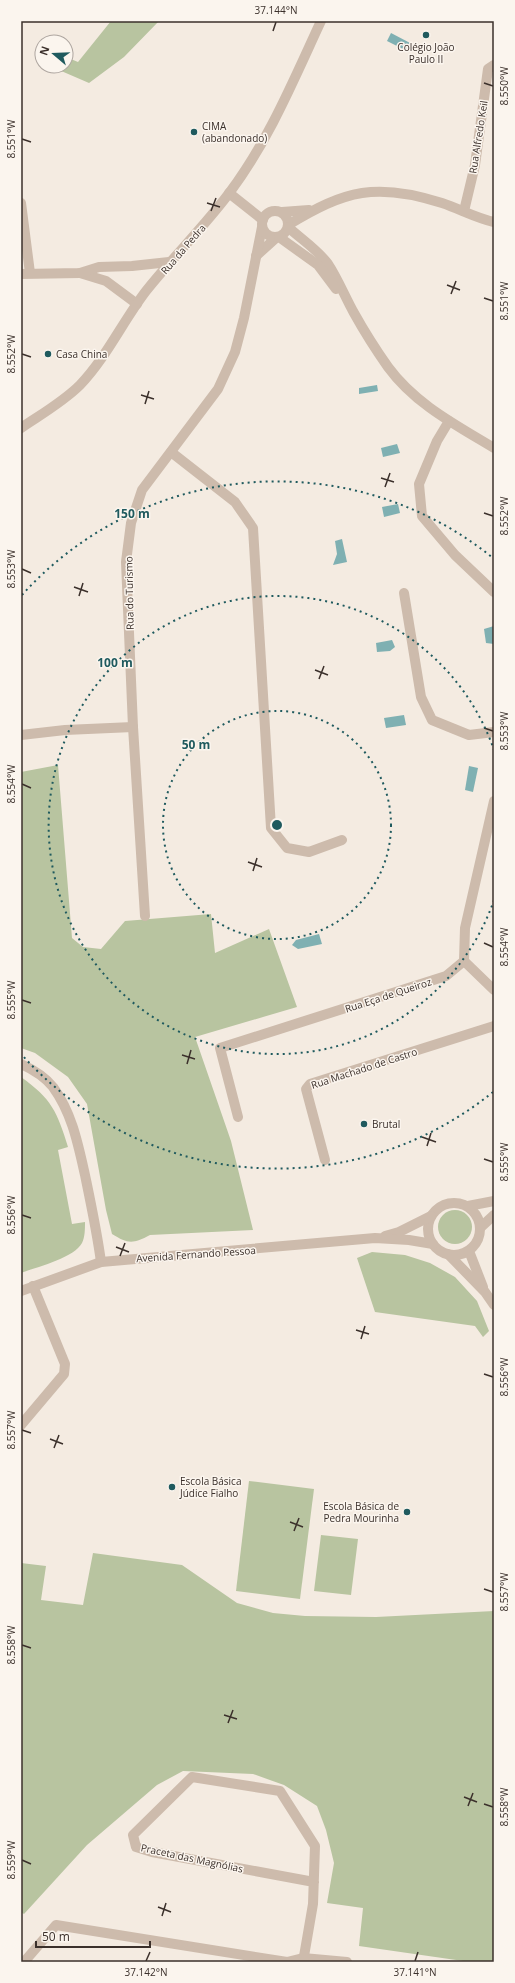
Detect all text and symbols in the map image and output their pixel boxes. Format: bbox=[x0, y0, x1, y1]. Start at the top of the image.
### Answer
text: 37.144°N bbox=[254, 3, 298, 17]
marker: Colégio João Paulo II bbox=[421, 30, 431, 40]
north arrow bbox=[34, 34, 74, 74]
place label: Colégio João Paulo II bbox=[397, 40, 455, 66]
text: N bbox=[36, 44, 53, 57]
text: 8.550°W bbox=[497, 66, 511, 106]
street label: Rua Alfredo Keil bbox=[465, 99, 491, 175]
text: 8.551°W bbox=[4, 119, 18, 159]
place label: CIMA (abandonado) bbox=[202, 119, 267, 145]
marker: CIMA (abandonado) bbox=[189, 127, 199, 137]
street label: Rua da Pedra bbox=[157, 221, 209, 277]
text: 8.551°W bbox=[497, 281, 511, 321]
text: 8.552°W bbox=[4, 334, 18, 374]
place label: Casa China bbox=[56, 347, 107, 361]
marker: Casa China bbox=[43, 349, 53, 359]
text: 8.552°W bbox=[497, 496, 511, 536]
text: 150 m bbox=[114, 505, 150, 522]
text: 8.553°W bbox=[4, 549, 18, 589]
street label: Rua do Turismo bbox=[121, 556, 137, 630]
text: 100 m bbox=[97, 654, 133, 671]
text: 8.553°W bbox=[497, 711, 511, 751]
text: 50 m bbox=[182, 736, 210, 753]
text: 8.554°W bbox=[4, 764, 18, 804]
centre of rings bbox=[270, 818, 284, 832]
text: 8.554°W bbox=[497, 927, 511, 967]
street label: Rua Eça de Queiroz bbox=[343, 974, 433, 1016]
text: 8.555°W bbox=[4, 980, 18, 1020]
street label: Rua Machado de Castro bbox=[309, 1044, 419, 1092]
place label: Brutal bbox=[372, 1117, 400, 1131]
marker: Brutal bbox=[359, 1119, 369, 1129]
text: 8.555°W bbox=[497, 1142, 511, 1182]
text: 8.556°W bbox=[4, 1195, 18, 1235]
street label: Avenida Fernando Pessoa bbox=[136, 1243, 256, 1265]
text: 8.556°W bbox=[497, 1357, 511, 1397]
text: 8.557°W bbox=[4, 1410, 18, 1450]
place label: Escola Básica Júdice Fialho bbox=[179, 1474, 241, 1500]
marker: Escola Básica Júdice Fialho bbox=[167, 1482, 177, 1492]
place label: Escola Básica de Pedra Mourinha bbox=[323, 1499, 399, 1525]
marker: Escola Básica de Pedra Mourinha bbox=[402, 1507, 412, 1517]
text: 8.557°W bbox=[497, 1572, 511, 1612]
text: 8.558°W bbox=[4, 1625, 18, 1665]
text: 8.558°W bbox=[497, 1787, 511, 1827]
text: 8.559°W bbox=[4, 1840, 18, 1880]
street label: Praceta das Magnólias bbox=[140, 1840, 245, 1876]
scale bar bbox=[36, 1923, 150, 1949]
text: 50 m bbox=[42, 1928, 70, 1945]
text: 37.142°N bbox=[124, 1965, 168, 1979]
text: 37.141°N bbox=[393, 1965, 437, 1979]

